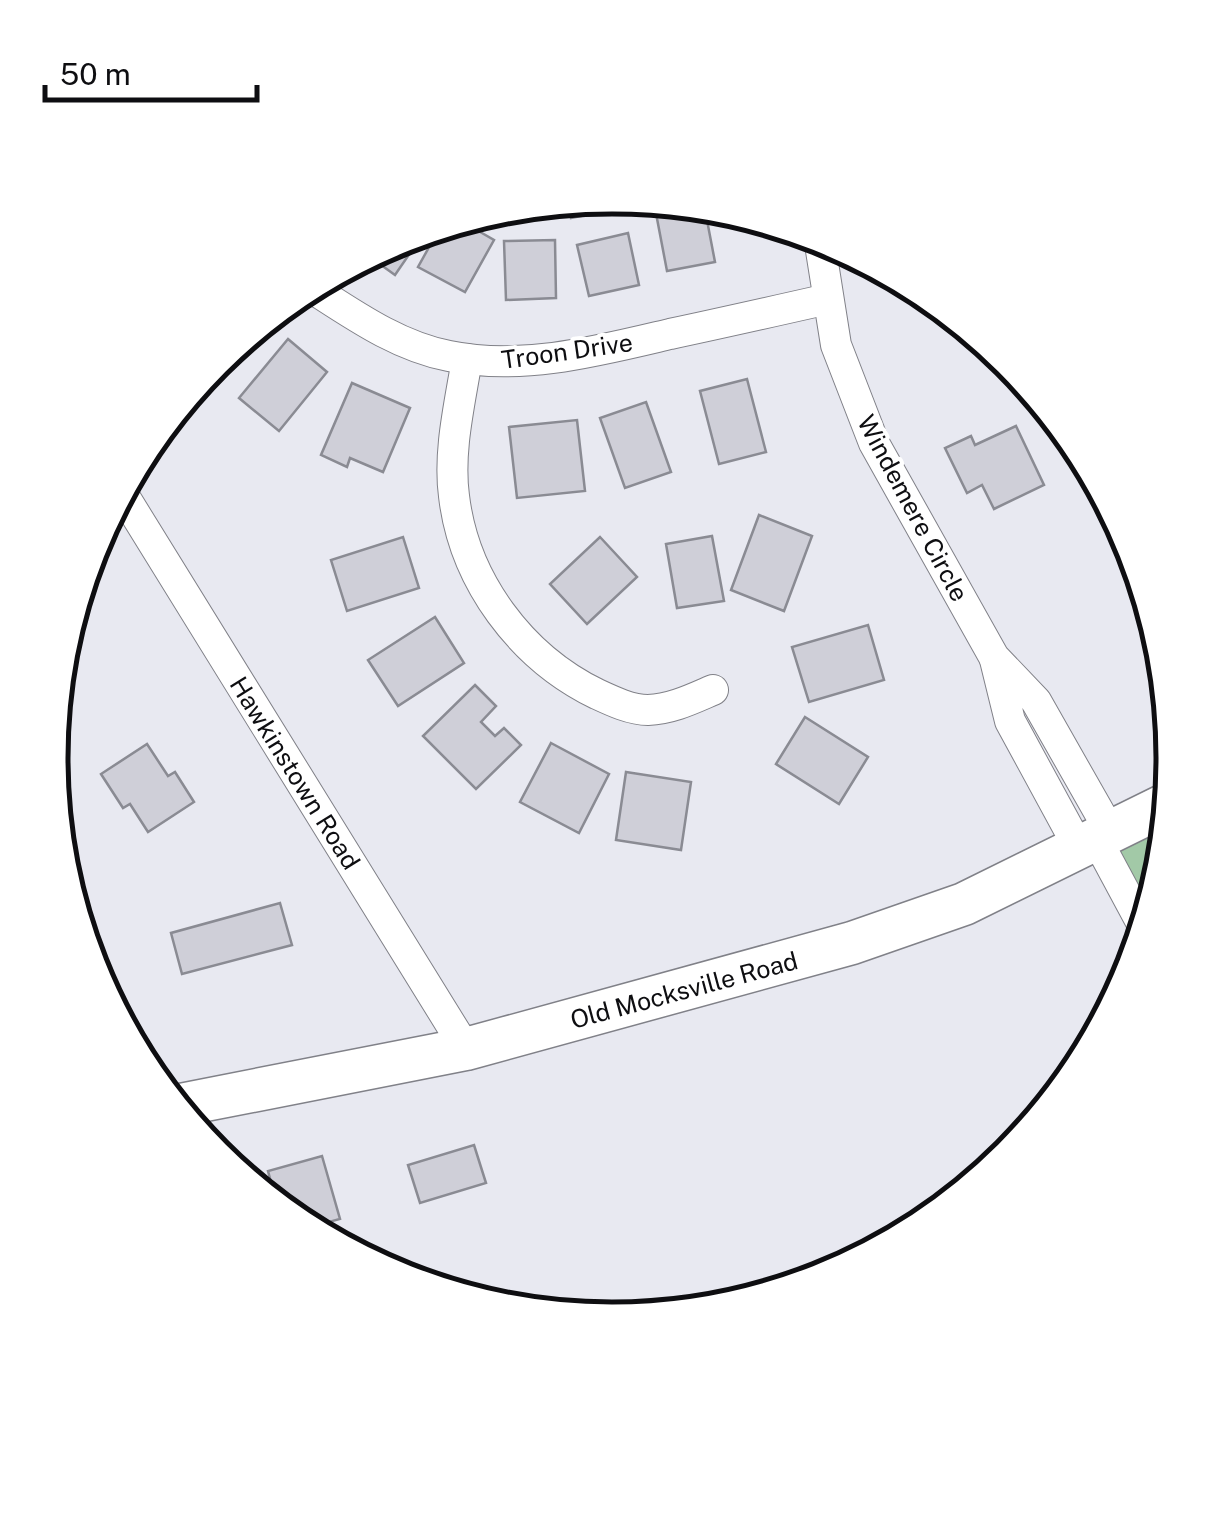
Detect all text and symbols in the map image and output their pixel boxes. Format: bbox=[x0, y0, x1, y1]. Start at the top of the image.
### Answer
scale bar bbox=[45, 40, 258, 102]
text: 50 m bbox=[60, 56, 131, 92]
street label: Troon Drive bbox=[499, 327, 635, 375]
street label: Windemere Circle bbox=[851, 410, 975, 606]
street label: Hawkinstown Road bbox=[224, 671, 366, 875]
street label: Old Mocksville Road bbox=[567, 945, 801, 1035]

